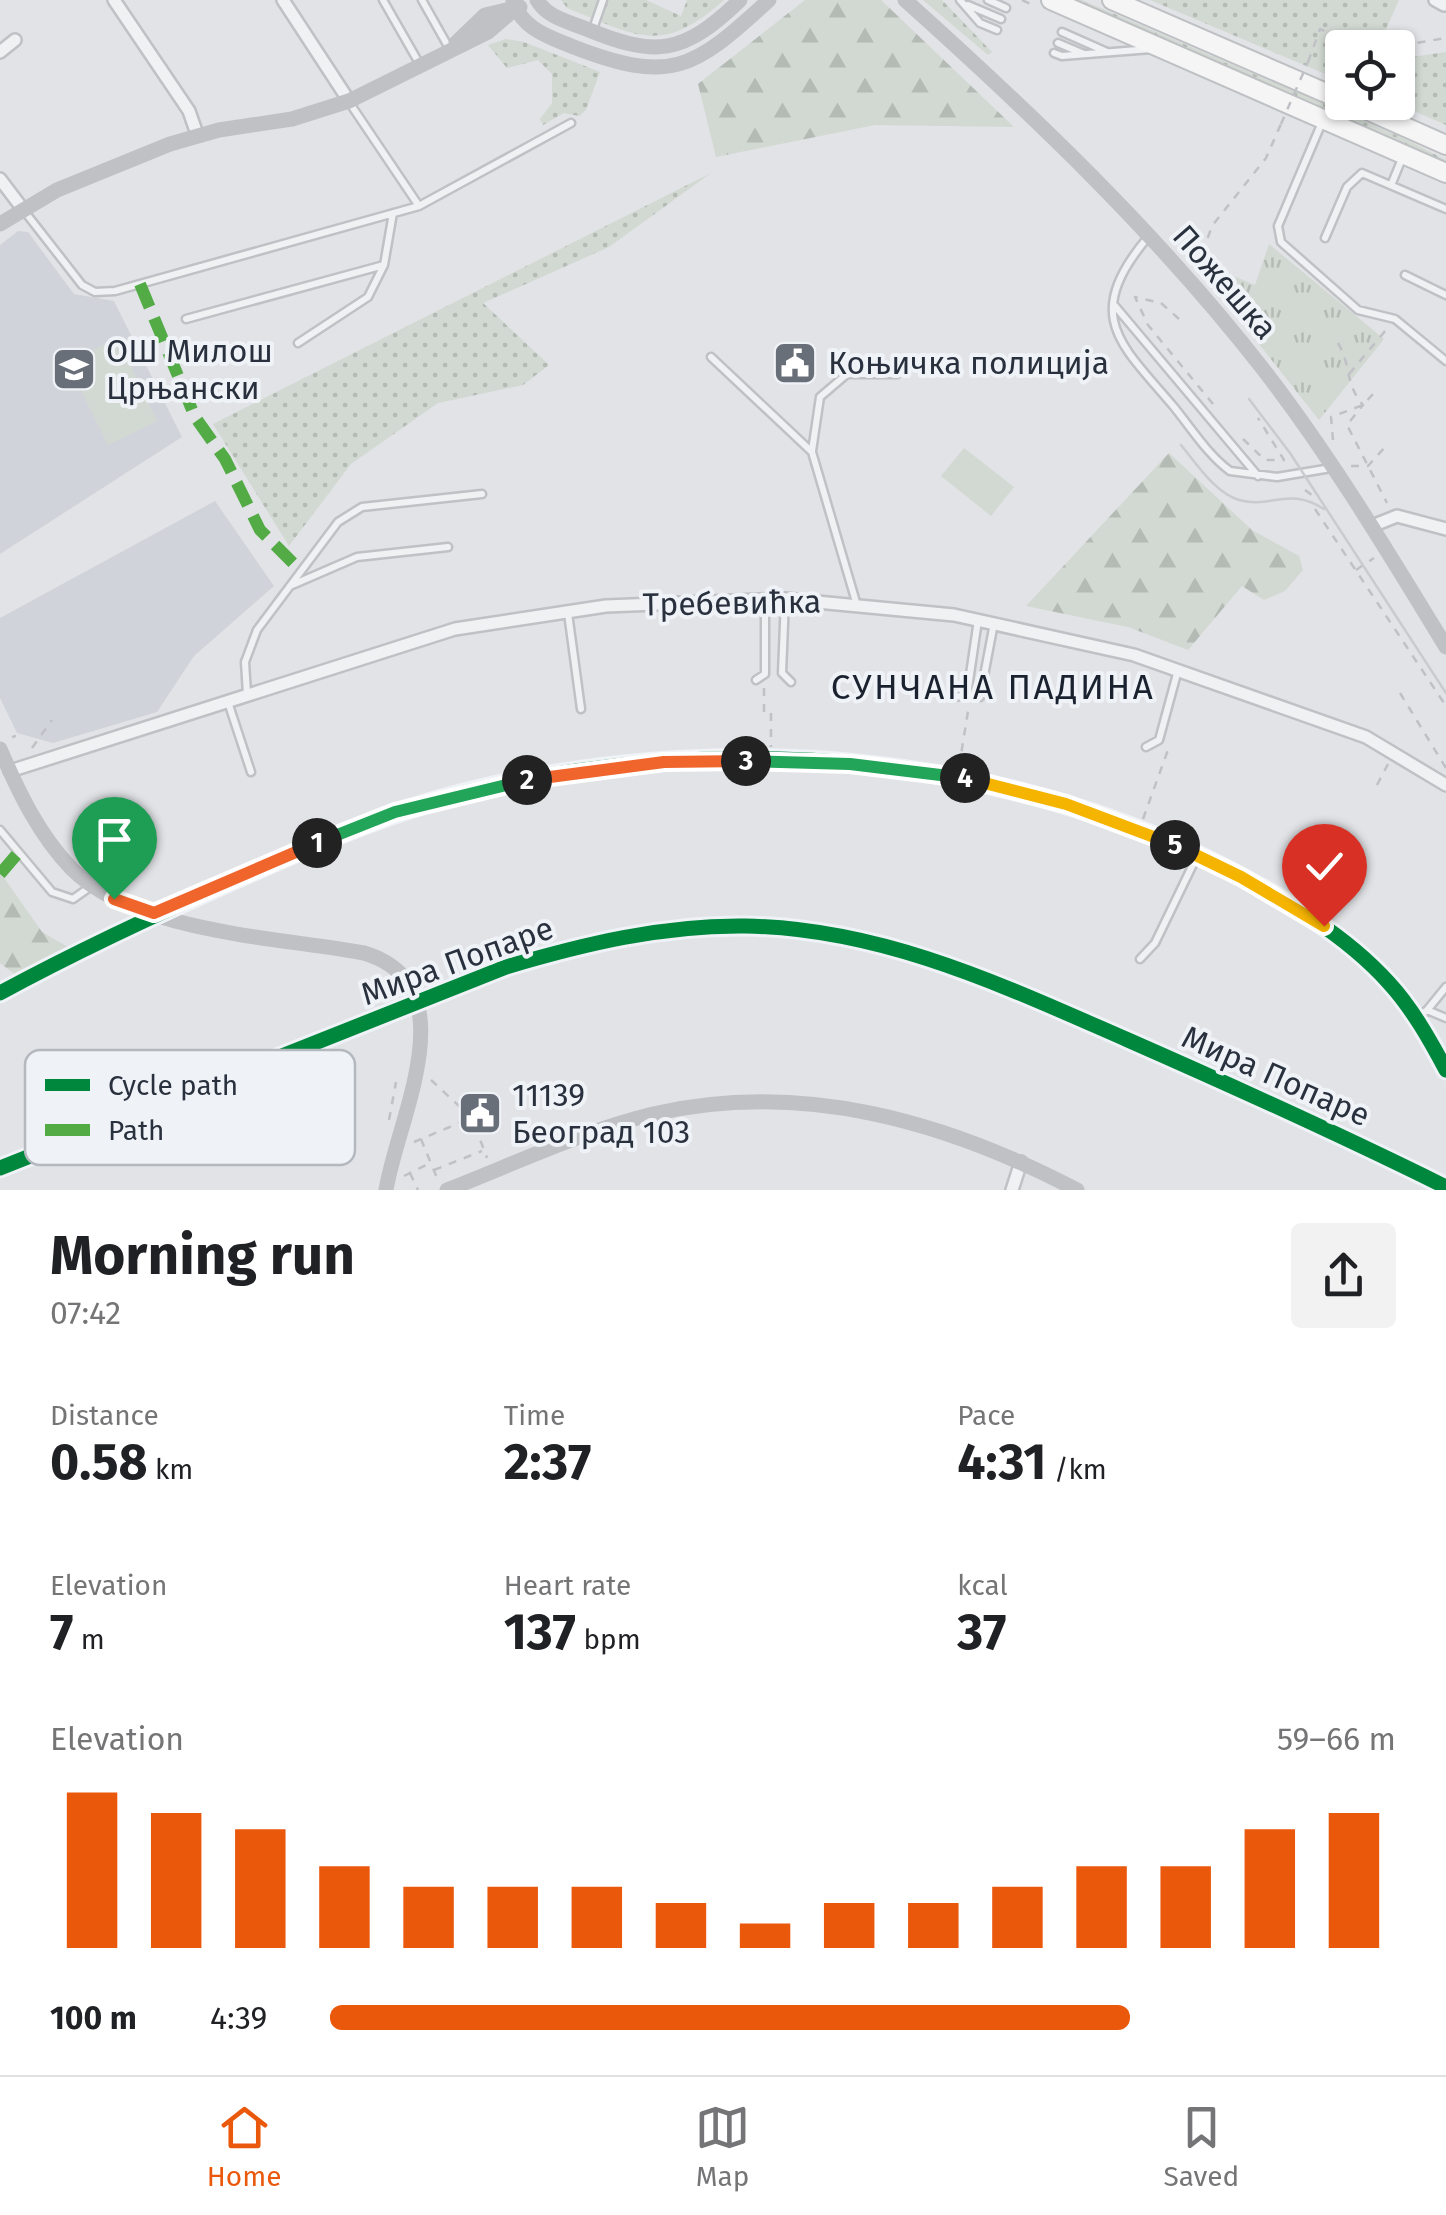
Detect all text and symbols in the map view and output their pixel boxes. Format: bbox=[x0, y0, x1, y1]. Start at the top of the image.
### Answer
map controls bbox=[1325, 30, 1415, 120]
button: locate bbox=[1325, 30, 1415, 120]
street label: Пожешка bbox=[1165, 217, 1285, 347]
place label: ОШ Милош Црњански bbox=[106, 332, 273, 407]
public building icon: Коњичка полиција bbox=[772, 340, 818, 386]
place label: Коњичка полиција bbox=[828, 344, 1109, 382]
school or university icon: ОШ Милош Црњански bbox=[51, 346, 97, 392]
street label: Требевићка bbox=[642, 582, 822, 624]
district label: СУНЧАНА ПАДИНА bbox=[831, 666, 1155, 708]
pin: 3 bbox=[721, 736, 771, 786]
text: 3 bbox=[739, 744, 753, 777]
pin: 4 bbox=[940, 753, 990, 803]
pin: 2 bbox=[502, 755, 552, 805]
text: 4 bbox=[957, 761, 973, 794]
text: 2 bbox=[520, 763, 534, 796]
pin bbox=[72, 797, 157, 900]
icon: arrive bbox=[87, 812, 142, 867]
pin: 1 bbox=[292, 818, 342, 868]
pin: 5 bbox=[1150, 820, 1200, 870]
pin bbox=[1282, 824, 1367, 927]
text: 1 bbox=[311, 826, 324, 859]
text: 5 bbox=[1167, 828, 1183, 861]
icon: check bbox=[1297, 839, 1352, 894]
street label: Мира Попаре bbox=[356, 909, 558, 1013]
street label: Мира Попаре bbox=[1176, 1018, 1376, 1134]
legend bbox=[25, 1050, 355, 1165]
text: Cycle path bbox=[108, 1069, 238, 1102]
place label: 11139 Београд 103 bbox=[512, 1076, 690, 1151]
public building icon: 11139 Београд 103 bbox=[457, 1090, 503, 1136]
text: Path bbox=[108, 1114, 164, 1147]
text: Morning run bbox=[50, 1223, 355, 1289]
button: share bbox=[1291, 1223, 1396, 1328]
text: 07:42 bbox=[50, 1294, 121, 1332]
text: Distance bbox=[50, 1399, 159, 1432]
text: Time bbox=[504, 1399, 565, 1432]
text: Pace bbox=[957, 1399, 1015, 1432]
text: 0.58 bbox=[50, 1432, 148, 1492]
text: 2:37 bbox=[504, 1432, 591, 1492]
text: 4:31 bbox=[957, 1432, 1046, 1492]
text: km bbox=[148, 1453, 193, 1486]
text: /km bbox=[1046, 1453, 1107, 1486]
text: Elevation bbox=[50, 1569, 167, 1602]
text: Heart rate bbox=[504, 1569, 631, 1602]
text: kcal bbox=[957, 1569, 1008, 1602]
text: 7 bbox=[50, 1602, 73, 1662]
text: 137 bbox=[504, 1602, 576, 1662]
text: 37 bbox=[957, 1602, 1006, 1662]
text: m bbox=[73, 1623, 105, 1656]
text: bpm bbox=[576, 1623, 641, 1656]
text: Elevation bbox=[50, 1720, 184, 1758]
text: 59–66 m bbox=[1277, 1720, 1396, 1758]
text: 100 m bbox=[50, 1999, 137, 2037]
text: 4:39 bbox=[210, 1999, 267, 2037]
tab: Home bbox=[207, 2100, 281, 2193]
tab: Map bbox=[695, 2100, 750, 2193]
tab: Saved bbox=[1163, 2100, 1239, 2193]

